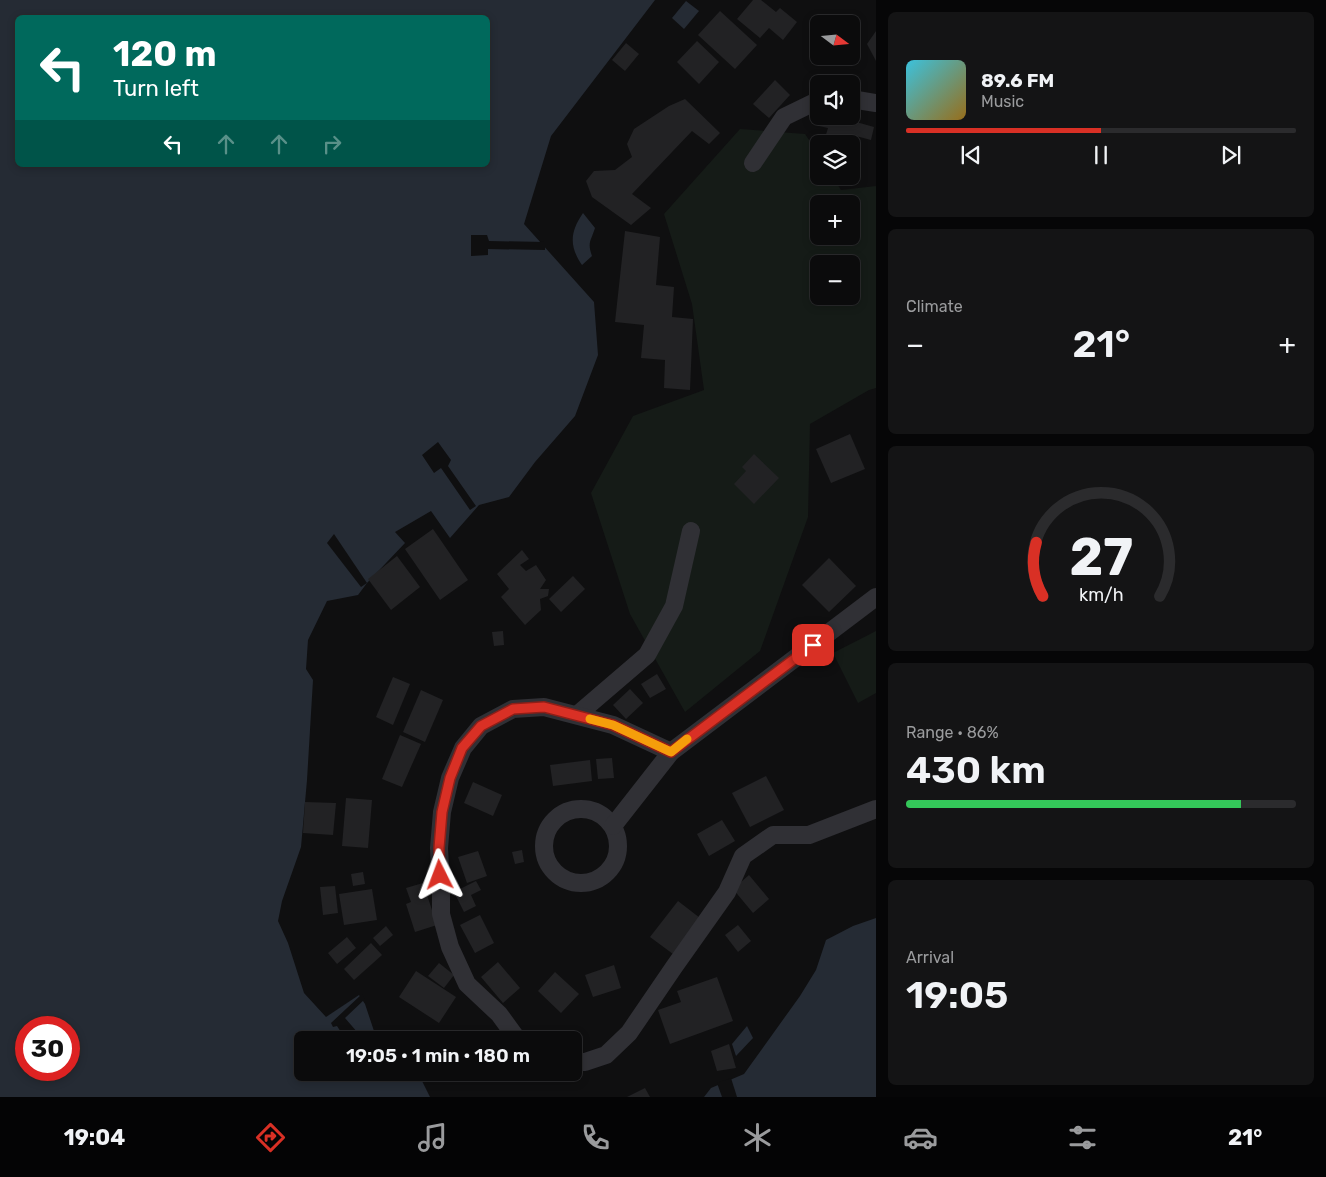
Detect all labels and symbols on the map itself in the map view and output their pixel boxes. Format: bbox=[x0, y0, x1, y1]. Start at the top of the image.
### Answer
north arrow bbox=[810, 15, 860, 65]
pin bbox=[792, 624, 834, 666]
position arrow bbox=[413, 848, 465, 900]
speed limit sign: 30 bbox=[15, 1016, 80, 1081]

